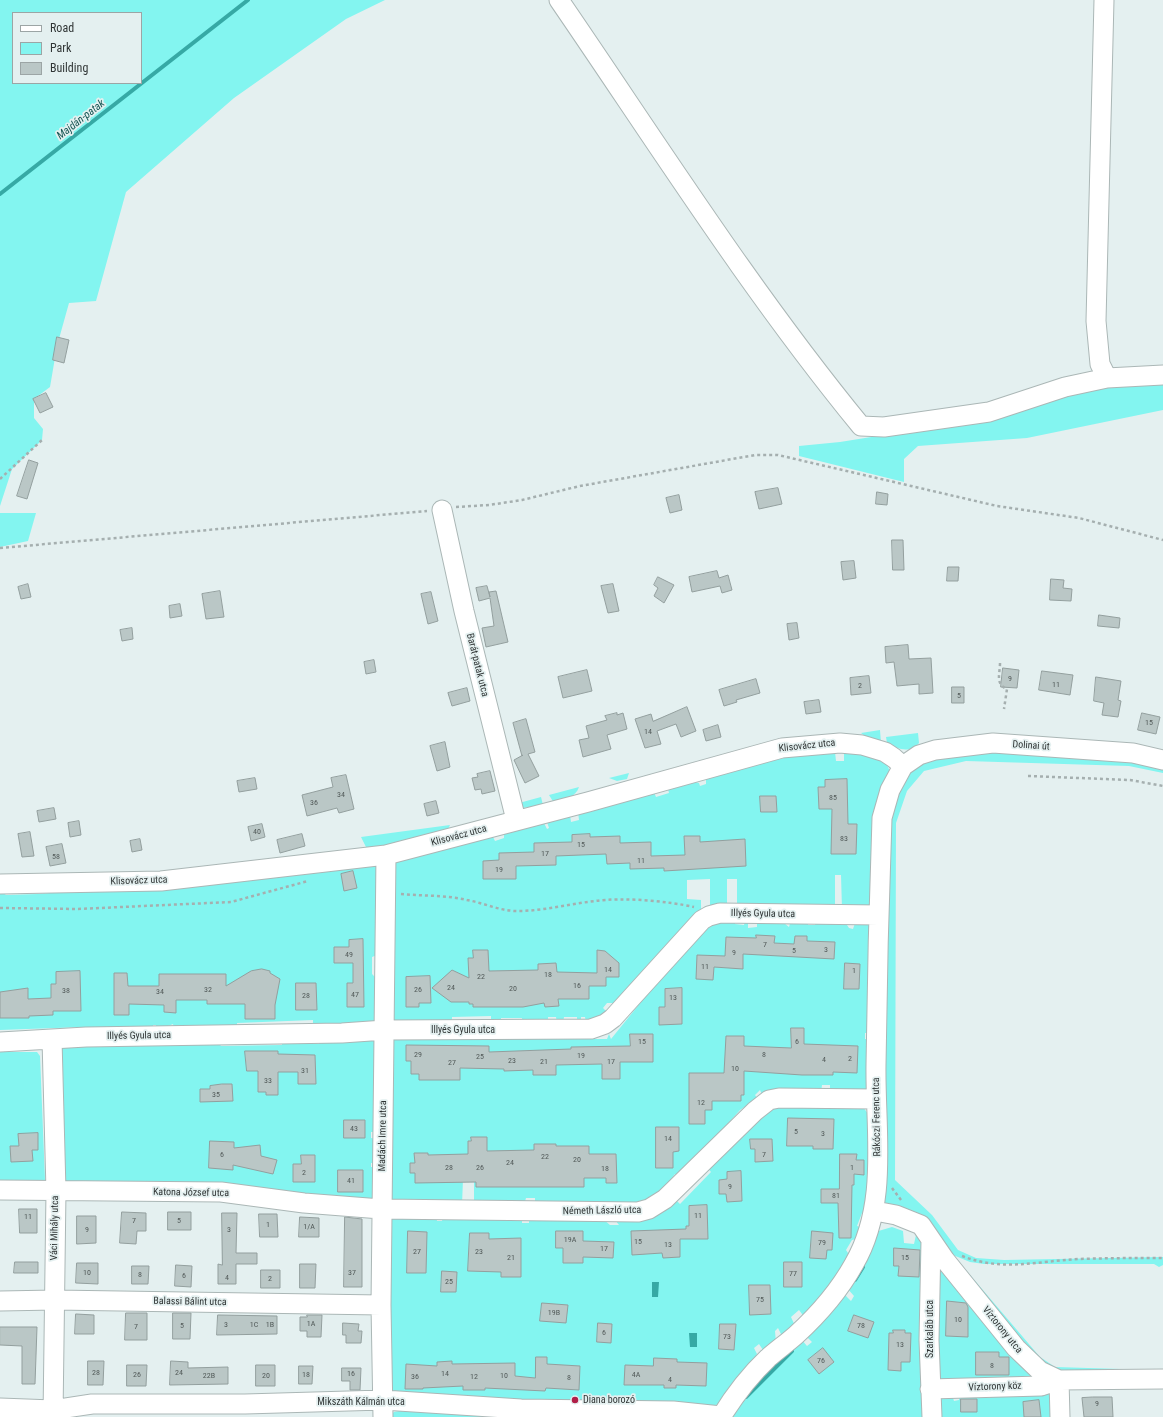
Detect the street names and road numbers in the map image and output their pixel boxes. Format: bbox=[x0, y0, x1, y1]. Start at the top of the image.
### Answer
street label: Barát-patak utca bbox=[463, 632, 491, 698]
street label: Klisovácz utca bbox=[778, 737, 836, 755]
street label: Dolinai út bbox=[1012, 739, 1050, 753]
street label: Klisovácz utca bbox=[430, 823, 488, 849]
street label: Klisovácz utca bbox=[110, 874, 168, 888]
street label: Illyés Gyula utca bbox=[731, 907, 795, 921]
street label: Illyés Gyula utca bbox=[431, 1024, 495, 1036]
street label: Illyés Gyula utca bbox=[107, 1029, 171, 1043]
street label: Rákóczi Ferenc utca bbox=[870, 1077, 884, 1157]
street label: Madách Imre utca bbox=[376, 1100, 390, 1172]
street label: Katona József utca bbox=[153, 1186, 229, 1200]
street label: Váci Mihály utca bbox=[48, 1195, 62, 1261]
street label: Németh László utca bbox=[563, 1204, 641, 1218]
street label: Balassi Bálint utca bbox=[153, 1295, 227, 1309]
street label: Szarkaláb utca bbox=[924, 1300, 936, 1358]
street label: Víztorony utca bbox=[979, 1304, 1025, 1356]
street label: Víztorony köz bbox=[968, 1380, 1022, 1394]
street label: Mikszáth Kálmán utca bbox=[317, 1396, 405, 1408]

